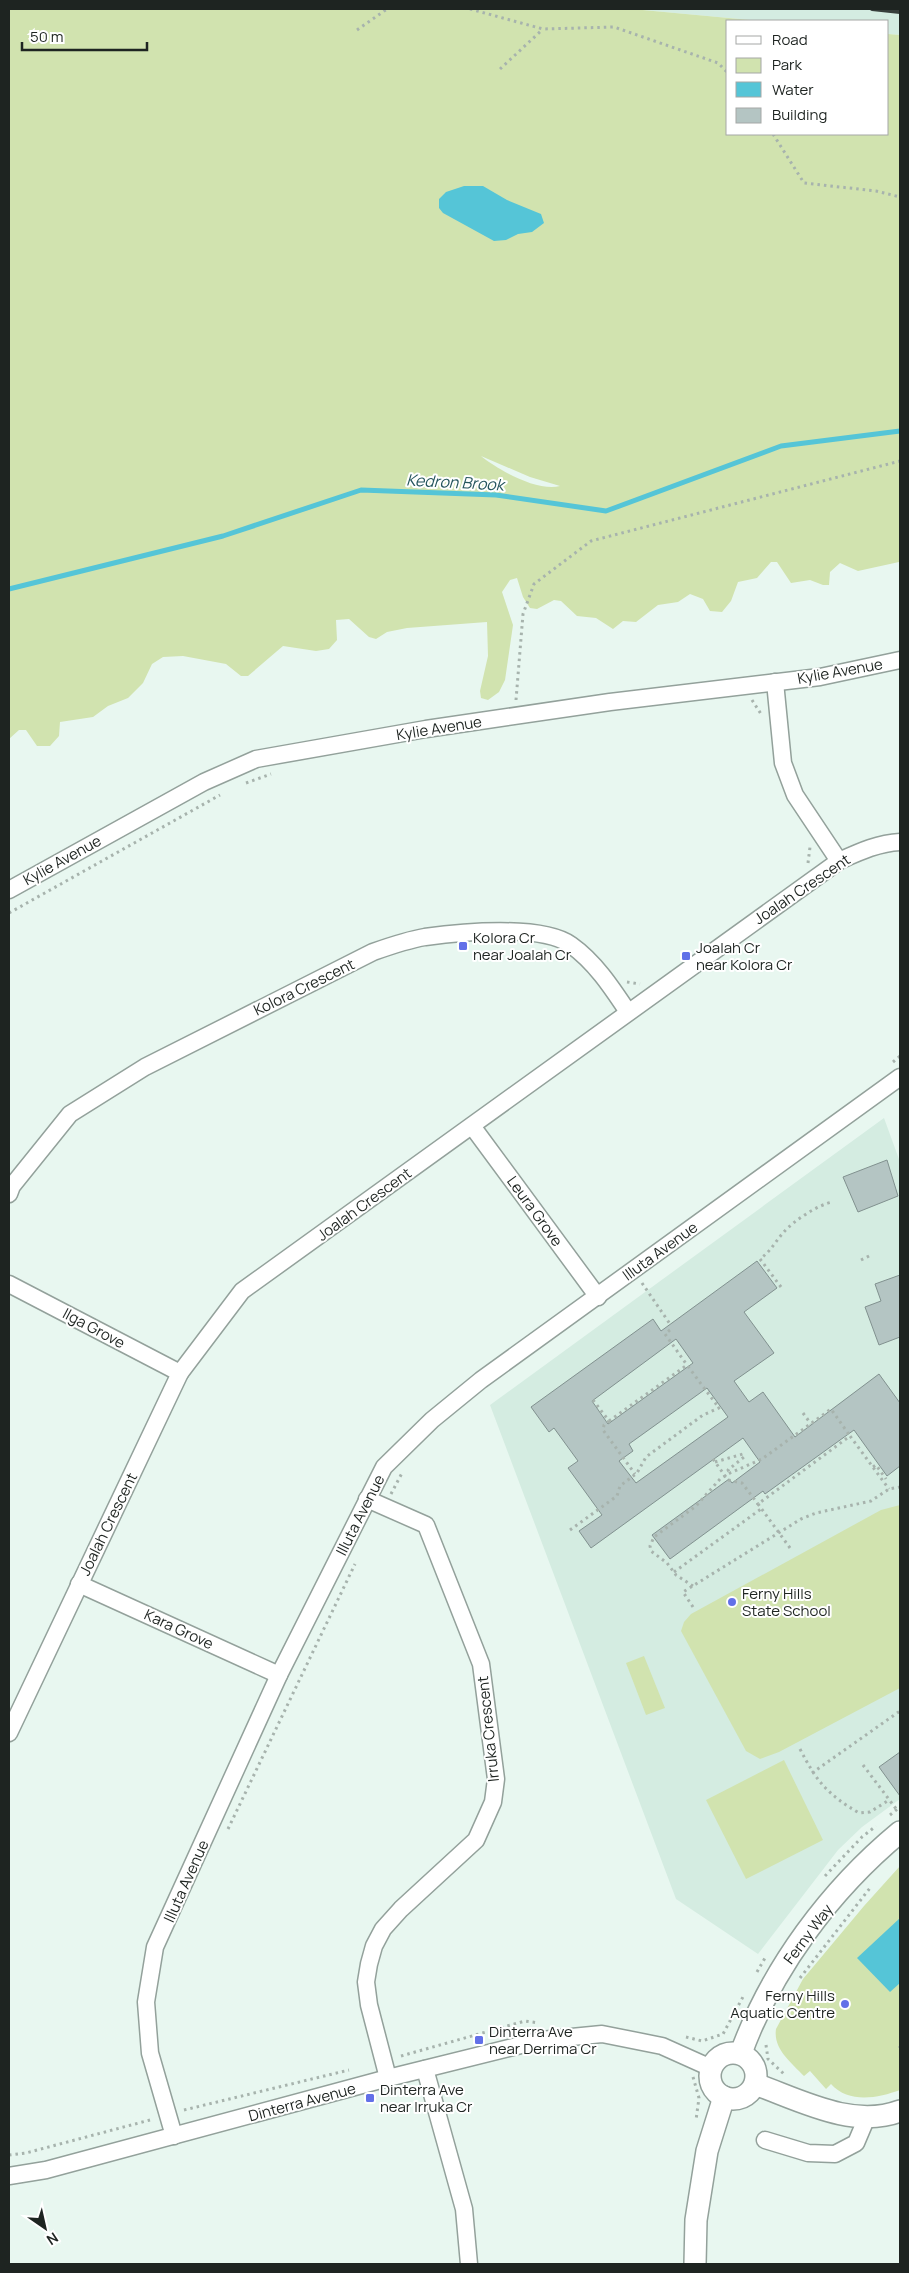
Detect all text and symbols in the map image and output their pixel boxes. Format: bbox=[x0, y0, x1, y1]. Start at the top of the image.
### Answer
scale bar bbox=[22, 20, 148, 52]
legend bbox=[726, 20, 889, 135]
text: 50 m bbox=[30, 26, 64, 47]
text: Road bbox=[772, 29, 808, 50]
text: Park bbox=[772, 54, 802, 75]
text: Water bbox=[772, 79, 814, 100]
text: Building bbox=[772, 104, 827, 125]
water label: Kedron Brook bbox=[406, 468, 506, 496]
street label: Kylie Avenue bbox=[796, 653, 885, 689]
street label: Kylie Avenue bbox=[395, 711, 483, 745]
street label: Kylie Avenue bbox=[19, 830, 105, 890]
street label: Joalah Crescent bbox=[750, 849, 854, 929]
place label: Kolora Cr near Joalah Cr bbox=[473, 927, 572, 965]
place label: Joalah Cr near Kolora Cr bbox=[696, 937, 793, 975]
marker: Kolora Cr near Joalah Cr bbox=[457, 940, 469, 952]
marker: Joalah Cr near Kolora Cr bbox=[680, 950, 692, 962]
street label: Kolora Crescent bbox=[250, 953, 358, 1021]
street label: Joalah Crescent bbox=[312, 1163, 416, 1245]
street label: Leura Grove bbox=[502, 1172, 568, 1251]
street label: Illuta Avenue bbox=[618, 1216, 702, 1285]
street label: Ilga Grove bbox=[59, 1303, 129, 1353]
street label: Joalah Crescent bbox=[74, 1469, 142, 1579]
street label: Illuta Avenue bbox=[331, 1471, 389, 1559]
place label: Ferny Hills State School bbox=[742, 1583, 831, 1621]
marker: Ferny Hills State School bbox=[726, 1596, 738, 1608]
street label: Kara Grove bbox=[141, 1604, 217, 1654]
street label: Irruka Crescent bbox=[472, 1675, 504, 1783]
street label: Illuta Avenue bbox=[158, 1836, 214, 1926]
street label: Ferny Way bbox=[778, 1900, 838, 1968]
place label: Ferny Hills Aquatic Centre bbox=[730, 1985, 835, 2023]
marker: Ferny Hills Aquatic Centre bbox=[839, 1998, 851, 2010]
place label: Dinterra Ave near Derrima Cr bbox=[489, 2021, 597, 2059]
marker: Dinterra Ave near Derrima Cr bbox=[473, 2034, 485, 2046]
street label: Dinterra Avenue bbox=[246, 2078, 358, 2126]
place label: Dinterra Ave near Irruka Cr bbox=[380, 2079, 473, 2117]
marker: Dinterra Ave near Irruka Cr bbox=[364, 2092, 376, 2104]
north arrow bbox=[20, 2203, 70, 2253]
text: N bbox=[43, 2229, 62, 2250]

